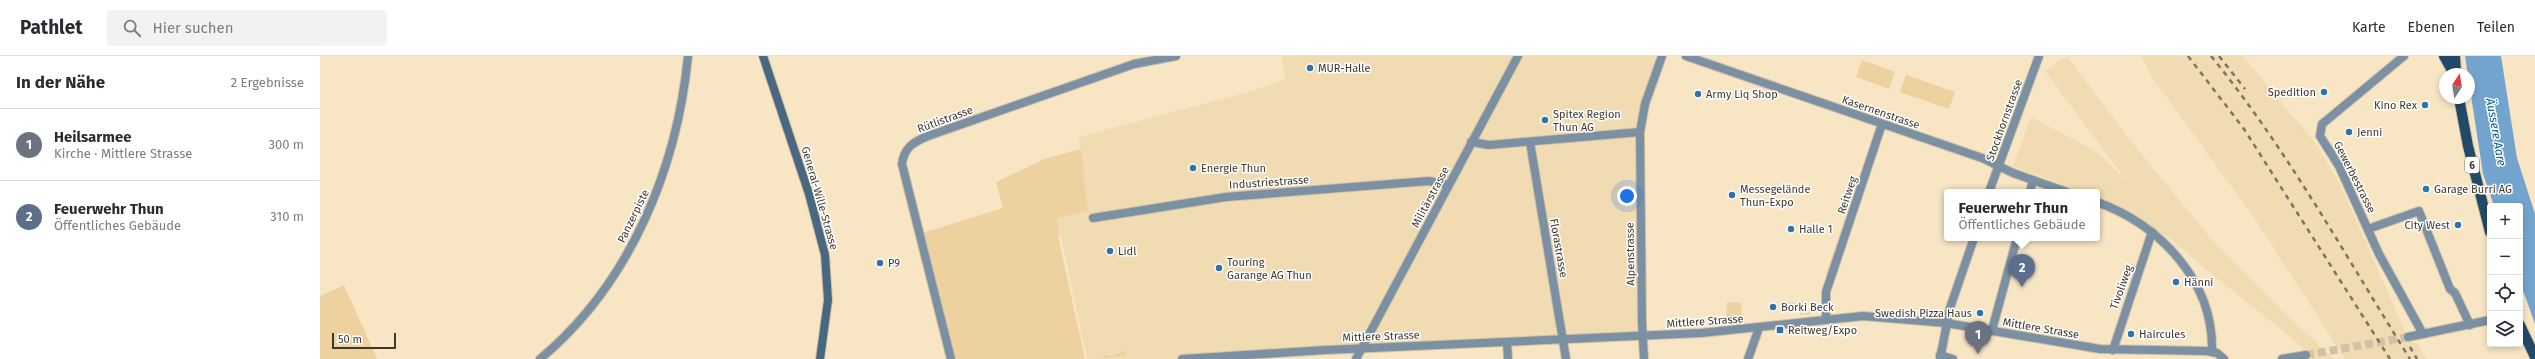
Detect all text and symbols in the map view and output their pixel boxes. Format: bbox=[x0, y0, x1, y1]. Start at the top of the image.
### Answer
search box bbox=[107, 10, 387, 46]
text: Pathlet bbox=[20, 16, 83, 39]
icon: search bbox=[121, 17, 143, 39]
text: Hier suchen bbox=[153, 19, 234, 37]
text: Karte bbox=[2352, 19, 2386, 36]
text: Ebenen bbox=[2408, 19, 2455, 36]
text: Teilen bbox=[2477, 19, 2515, 36]
place label: MUR-Halle bbox=[1318, 62, 1370, 75]
marker: MUR-Halle bbox=[1305, 63, 1315, 73]
north arrow bbox=[2439, 68, 2475, 104]
text: In der Nähe bbox=[16, 72, 105, 93]
text: 2 Ergebnisse bbox=[231, 75, 304, 90]
street label: Stockhornstrasse bbox=[1984, 78, 2025, 163]
place label: Spedition bbox=[2268, 86, 2316, 99]
marker: Spedition bbox=[2319, 87, 2329, 97]
place label: Army Liq Shop bbox=[1706, 88, 1778, 101]
marker: Army Liq Shop bbox=[1693, 89, 1703, 99]
street label: Kasernenstrasse bbox=[1840, 93, 1922, 132]
water label: Äussere Aare bbox=[2483, 96, 2510, 167]
place label: Kino Rex bbox=[2374, 99, 2418, 112]
marker: Kino Rex bbox=[2420, 100, 2430, 110]
street label: Rütlistrasse bbox=[916, 103, 975, 136]
place label: Spitex Region Thun AG bbox=[1553, 108, 1621, 134]
marker: Spitex Region Thun AG bbox=[1540, 115, 1550, 125]
place label: Jenni bbox=[2357, 126, 2382, 139]
marker: Jenni bbox=[2344, 127, 2354, 137]
text: Heilsarmee bbox=[54, 128, 132, 146]
text: 1 bbox=[26, 137, 32, 152]
text: 300 m bbox=[268, 137, 304, 152]
street label: Gewerbestrasse bbox=[2331, 139, 2378, 215]
street label: General-Wille-Strasse bbox=[799, 145, 841, 251]
text: Kirche · Mittlere Strasse bbox=[54, 146, 192, 161]
road number: 6 bbox=[2465, 157, 2479, 173]
place label: Energie Thun bbox=[1201, 162, 1266, 175]
marker: Energie Thun bbox=[1188, 163, 1198, 173]
street label: Militärstrasse bbox=[1409, 165, 1452, 230]
street label: Industriestrasse bbox=[1229, 173, 1309, 192]
street label: Reitweg bbox=[1835, 174, 1860, 216]
place label: Messegelände Thun-Expo bbox=[1740, 183, 1810, 209]
place label: Garage Burri AG bbox=[2434, 183, 2512, 196]
marker: Garage Burri AG bbox=[2421, 184, 2431, 194]
your location bbox=[1617, 186, 1637, 206]
street label: Panzerpiste bbox=[615, 187, 652, 245]
popup bbox=[1944, 189, 2100, 241]
marker: Messegelände Thun-Expo bbox=[1727, 190, 1737, 200]
text: Feuerwehr Thun bbox=[1958, 199, 2068, 217]
text: Feuerwehr Thun bbox=[54, 200, 164, 218]
map controls bbox=[2487, 203, 2523, 347]
button: + bbox=[2487, 203, 2523, 239]
text: 2 bbox=[26, 209, 32, 224]
text: 310 m bbox=[270, 209, 304, 224]
text: Öffentliches Gebäude bbox=[1958, 217, 2086, 232]
text: Öffentliches Gebäude bbox=[54, 218, 181, 233]
street label: Florastrasse bbox=[1547, 218, 1570, 279]
place label: City West bbox=[2404, 219, 2450, 232]
marker: City West bbox=[2453, 220, 2463, 230]
street label: Alpenstrasse bbox=[1623, 222, 1638, 286]
place label: Halle 1 bbox=[1799, 223, 1832, 236]
marker: Halle 1 bbox=[1786, 224, 1796, 234]
button: − bbox=[2487, 239, 2523, 275]
place label: Lidl bbox=[1118, 245, 1136, 258]
marker: Lidl bbox=[1105, 246, 1115, 256]
pin: 2 bbox=[2009, 254, 2035, 287]
place label: Touring Garange AG Thun bbox=[1227, 256, 1312, 282]
place label: P9 bbox=[888, 257, 900, 270]
marker: P9 bbox=[875, 258, 885, 268]
marker: Touring Garange AG Thun bbox=[1214, 263, 1224, 273]
street label: Tivoliweg bbox=[2107, 263, 2136, 311]
button: locate bbox=[2487, 275, 2523, 311]
place label: Hänni bbox=[2184, 276, 2213, 289]
marker: Hänni bbox=[2171, 277, 2181, 287]
place label: Borki Beck bbox=[1781, 301, 1834, 314]
marker: Borki Beck bbox=[1768, 302, 1778, 312]
place label: Swedish Pizza Haus bbox=[1875, 307, 1972, 320]
marker: Swedish Pizza Haus bbox=[1975, 308, 1985, 318]
button: layers bbox=[2487, 311, 2523, 347]
street label: Mittlere Strasse bbox=[1666, 312, 1744, 331]
street label: Mittlere Strasse bbox=[2002, 315, 2080, 342]
pin: 1 bbox=[1965, 321, 1991, 354]
place label: Reitweg/Expo bbox=[1788, 324, 1857, 337]
marker: Reitweg/Expo bbox=[1775, 325, 1785, 335]
place label: Haircules bbox=[2139, 328, 2185, 341]
street label: Mittlere Strasse bbox=[1342, 329, 1420, 344]
marker: Haircules bbox=[2126, 329, 2136, 339]
scale bar bbox=[332, 331, 396, 350]
text: 50 m bbox=[338, 333, 362, 346]

